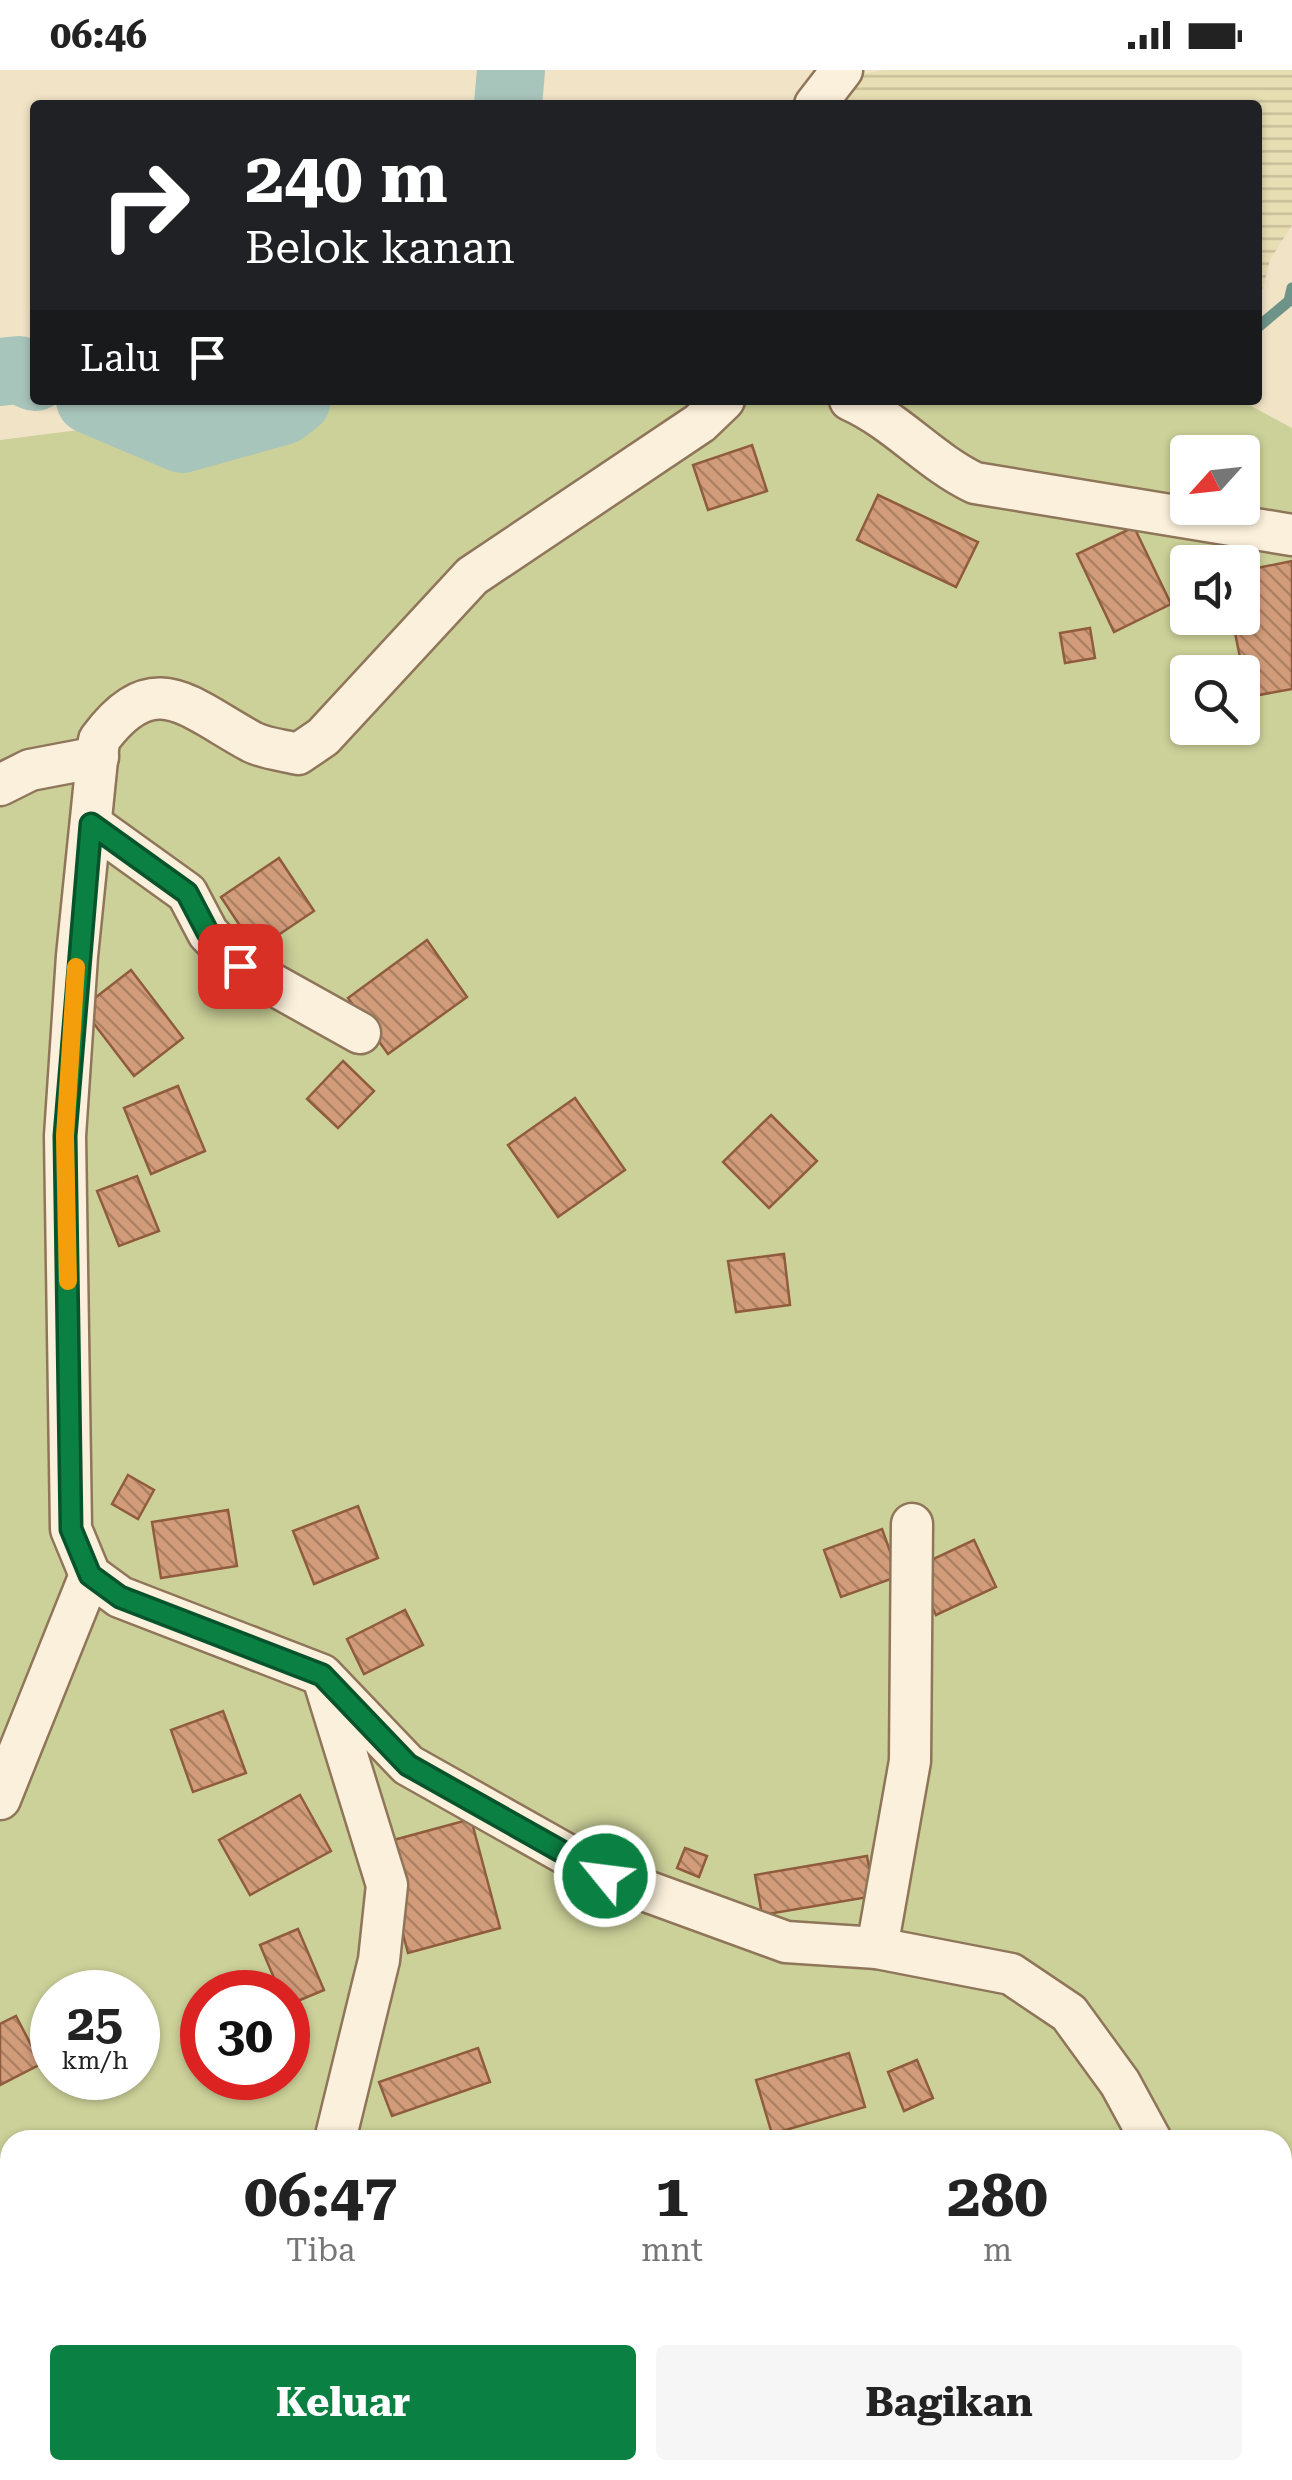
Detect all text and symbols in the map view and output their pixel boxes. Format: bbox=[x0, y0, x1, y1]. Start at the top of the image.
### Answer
text: 06:46 bbox=[50, 13, 147, 57]
text: 240 m bbox=[245, 137, 448, 219]
icon: right bbox=[80, 140, 210, 270]
text: Belok kanan bbox=[245, 221, 515, 274]
icon: arrive bbox=[180, 330, 235, 385]
text: Lalu bbox=[80, 336, 160, 380]
north arrow bbox=[1170, 435, 1260, 525]
map controls bbox=[1170, 435, 1260, 745]
button: sound bbox=[1170, 545, 1260, 635]
button: search bbox=[1170, 655, 1260, 745]
pin bbox=[198, 924, 283, 1009]
icon: arrive bbox=[213, 939, 268, 994]
position arrow bbox=[553, 1824, 657, 1928]
speed limit sign: 30 bbox=[180, 1970, 310, 2100]
text: 25 bbox=[67, 1994, 123, 2052]
text: km/h bbox=[62, 2046, 128, 2075]
text: 06:47 bbox=[244, 2160, 397, 2231]
text: 1 bbox=[655, 2160, 689, 2231]
text: 280 bbox=[947, 2160, 1048, 2231]
text: Tiba bbox=[286, 2231, 355, 2269]
text: mnt bbox=[641, 2231, 703, 2269]
text: m bbox=[983, 2231, 1012, 2269]
button: Keluar bbox=[50, 2345, 636, 2460]
button: Bagikan bbox=[656, 2345, 1242, 2460]

